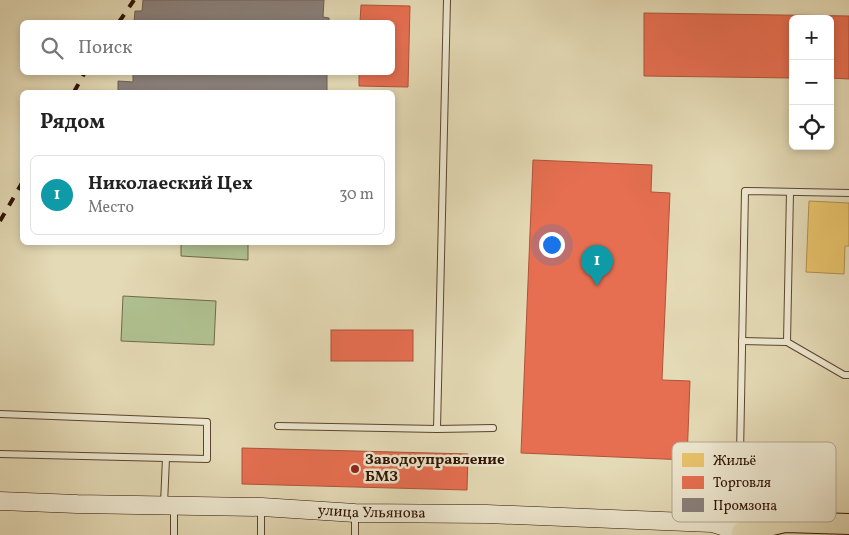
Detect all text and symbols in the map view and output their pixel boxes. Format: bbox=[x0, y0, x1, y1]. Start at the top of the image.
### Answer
map controls bbox=[789, 15, 834, 150]
button: + bbox=[789, 15, 834, 60]
search box bbox=[20, 20, 395, 75]
icon: search bbox=[38, 34, 66, 62]
text: Поиск bbox=[78, 35, 132, 61]
button: − bbox=[789, 60, 834, 105]
button: locate bbox=[789, 105, 834, 150]
text: Рядом bbox=[40, 108, 105, 137]
text: Николаеский Цех bbox=[88, 171, 253, 197]
text: 1 bbox=[54, 184, 60, 206]
text: 30 m bbox=[339, 184, 374, 206]
text: Место bbox=[88, 197, 134, 219]
your location bbox=[539, 232, 565, 258]
pin: 1 bbox=[581, 245, 613, 286]
legend bbox=[672, 442, 836, 522]
place label: Заводоуправление БМЗ bbox=[365, 450, 505, 488]
text: Жильё bbox=[713, 452, 757, 471]
marker: Заводоуправление БМЗ bbox=[349, 463, 361, 475]
text: Торговля bbox=[713, 474, 771, 493]
text: Промзона bbox=[713, 497, 777, 516]
street label: улица Ульянова bbox=[317, 500, 426, 524]

